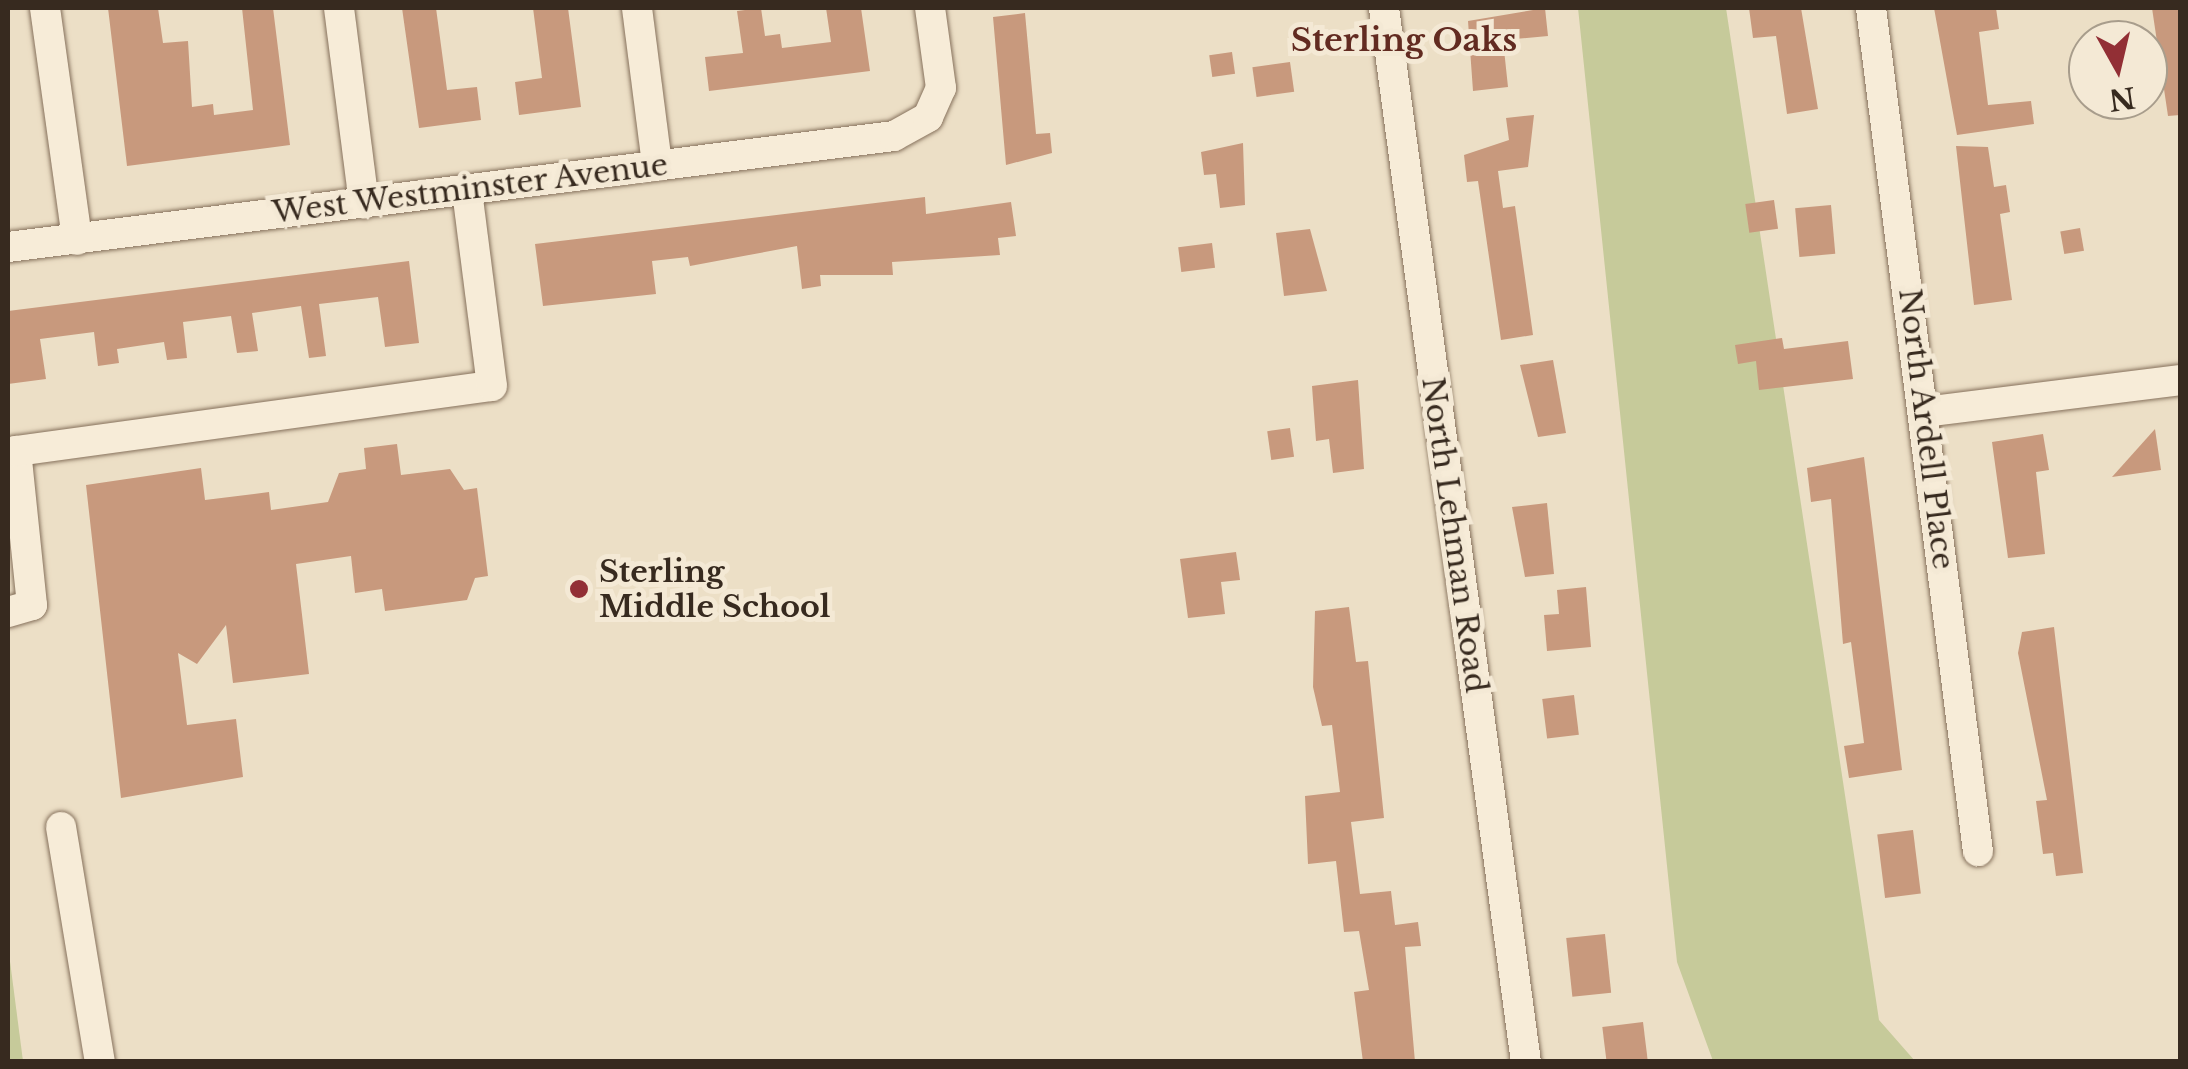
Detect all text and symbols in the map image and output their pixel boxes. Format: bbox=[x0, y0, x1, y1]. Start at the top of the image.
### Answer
north arrow bbox=[2068, 20, 2168, 120]
district label: Sterling Oaks bbox=[1291, 21, 1517, 59]
text: N bbox=[2107, 79, 2137, 117]
street label: West Westminster Avenue bbox=[269, 147, 671, 231]
street label: North Ardell Place bbox=[1891, 286, 1961, 572]
street label: North Lehman Road bbox=[1414, 375, 1494, 695]
place label: Sterling Middle School bbox=[599, 554, 830, 624]
marker: Sterling Middle School bbox=[568, 578, 590, 600]

